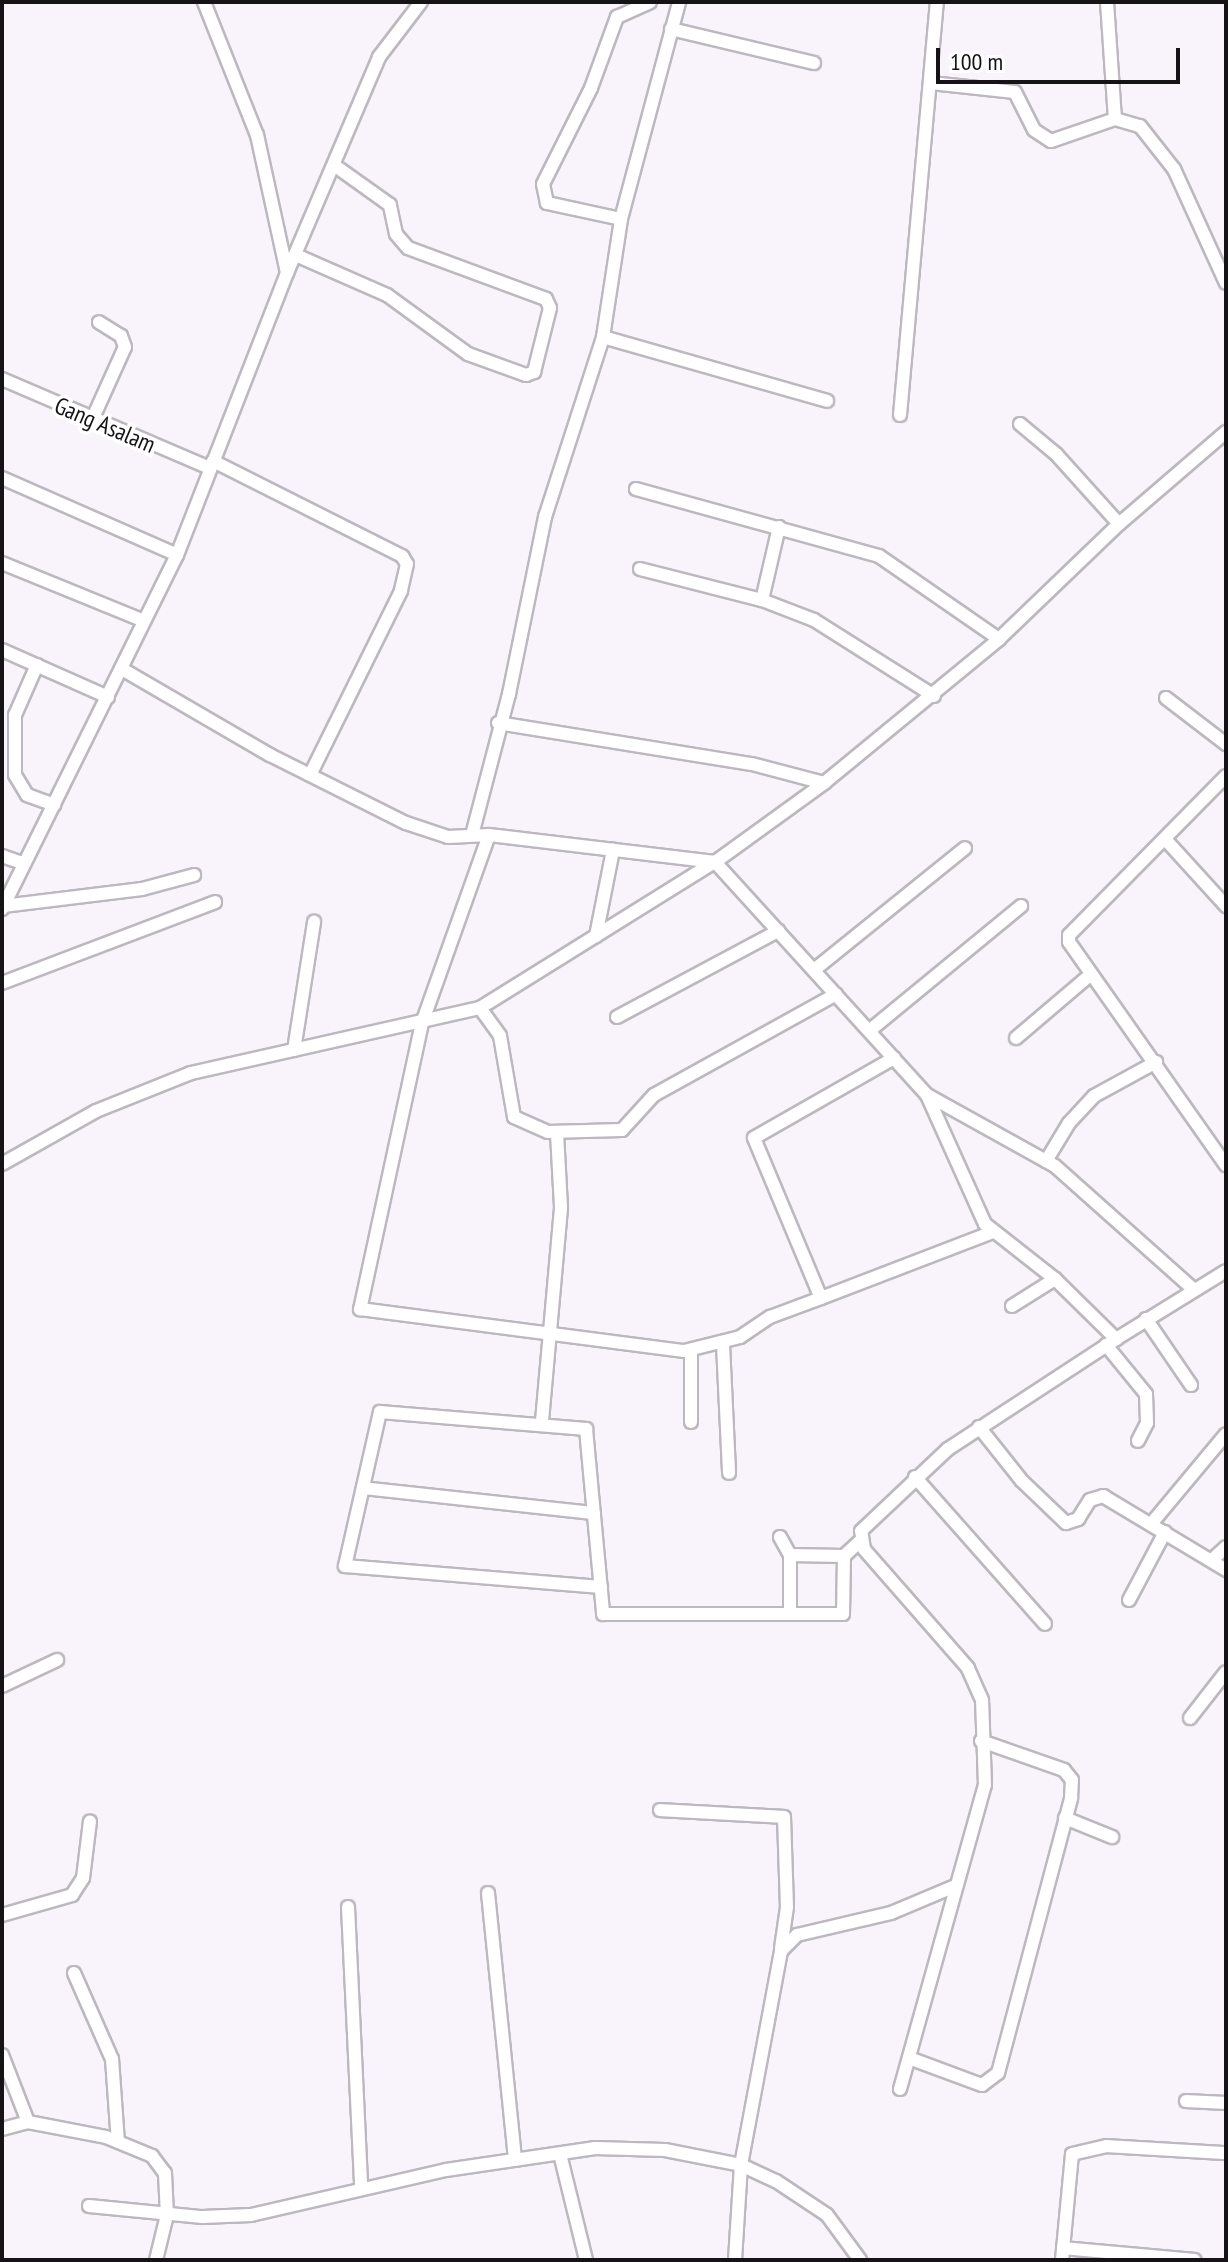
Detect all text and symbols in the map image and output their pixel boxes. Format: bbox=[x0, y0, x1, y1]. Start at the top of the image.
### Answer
scale bar bbox=[940, 32, 1184, 82]
text: 100 m bbox=[950, 46, 1003, 77]
street label: Gang Asalam bbox=[50, 391, 160, 459]

